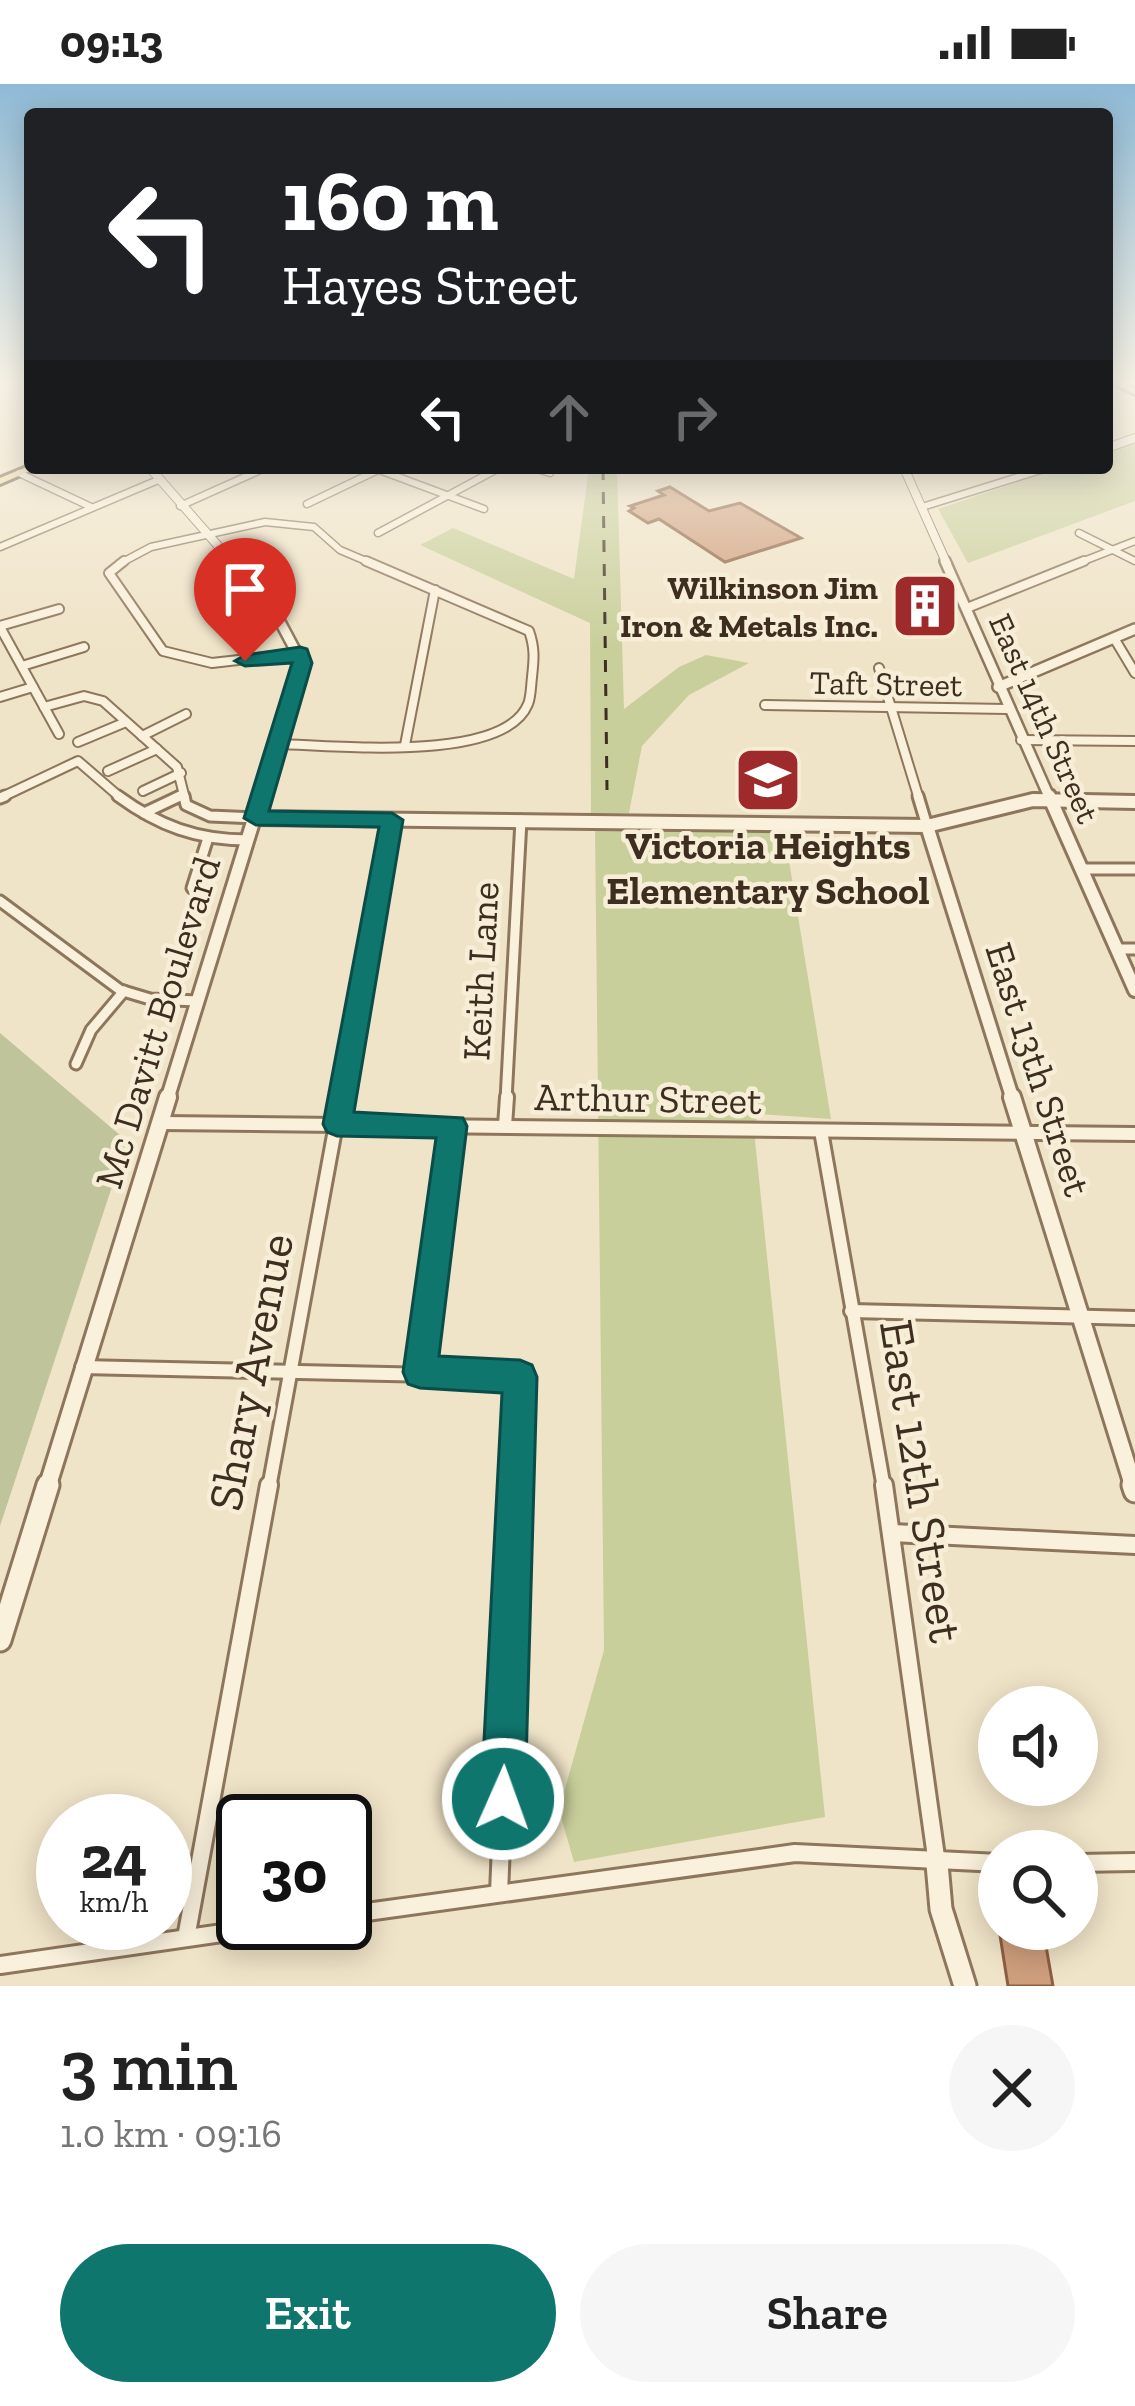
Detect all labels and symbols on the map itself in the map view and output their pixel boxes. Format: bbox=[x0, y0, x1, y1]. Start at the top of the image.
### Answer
pin bbox=[194, 538, 296, 661]
place label: Wilkinson Jim Iron & Metals Inc. bbox=[620, 568, 878, 645]
building icon: Wilkinson Jim Iron & Metals Inc. bbox=[890, 571, 960, 641]
street label: East 14th Street bbox=[981, 608, 1108, 830]
street label: Taft Street bbox=[809, 663, 963, 704]
school or university icon: Victoria Heights Elementary School bbox=[733, 745, 803, 815]
place label: Victoria Heights Elementary School bbox=[606, 822, 930, 914]
street label: Mc Davitt Boulevard bbox=[85, 851, 230, 1194]
street label: Keith Lane bbox=[452, 880, 509, 1062]
street label: East 13th Street bbox=[975, 936, 1102, 1202]
street label: Arthur Street bbox=[534, 1073, 763, 1124]
street label: Shary Avenue bbox=[196, 1229, 305, 1515]
street label: East 12th Street bbox=[868, 1316, 975, 1647]
position arrow bbox=[440, 1736, 566, 1862]
speed limit sign: 30 bbox=[216, 1794, 372, 1950]

